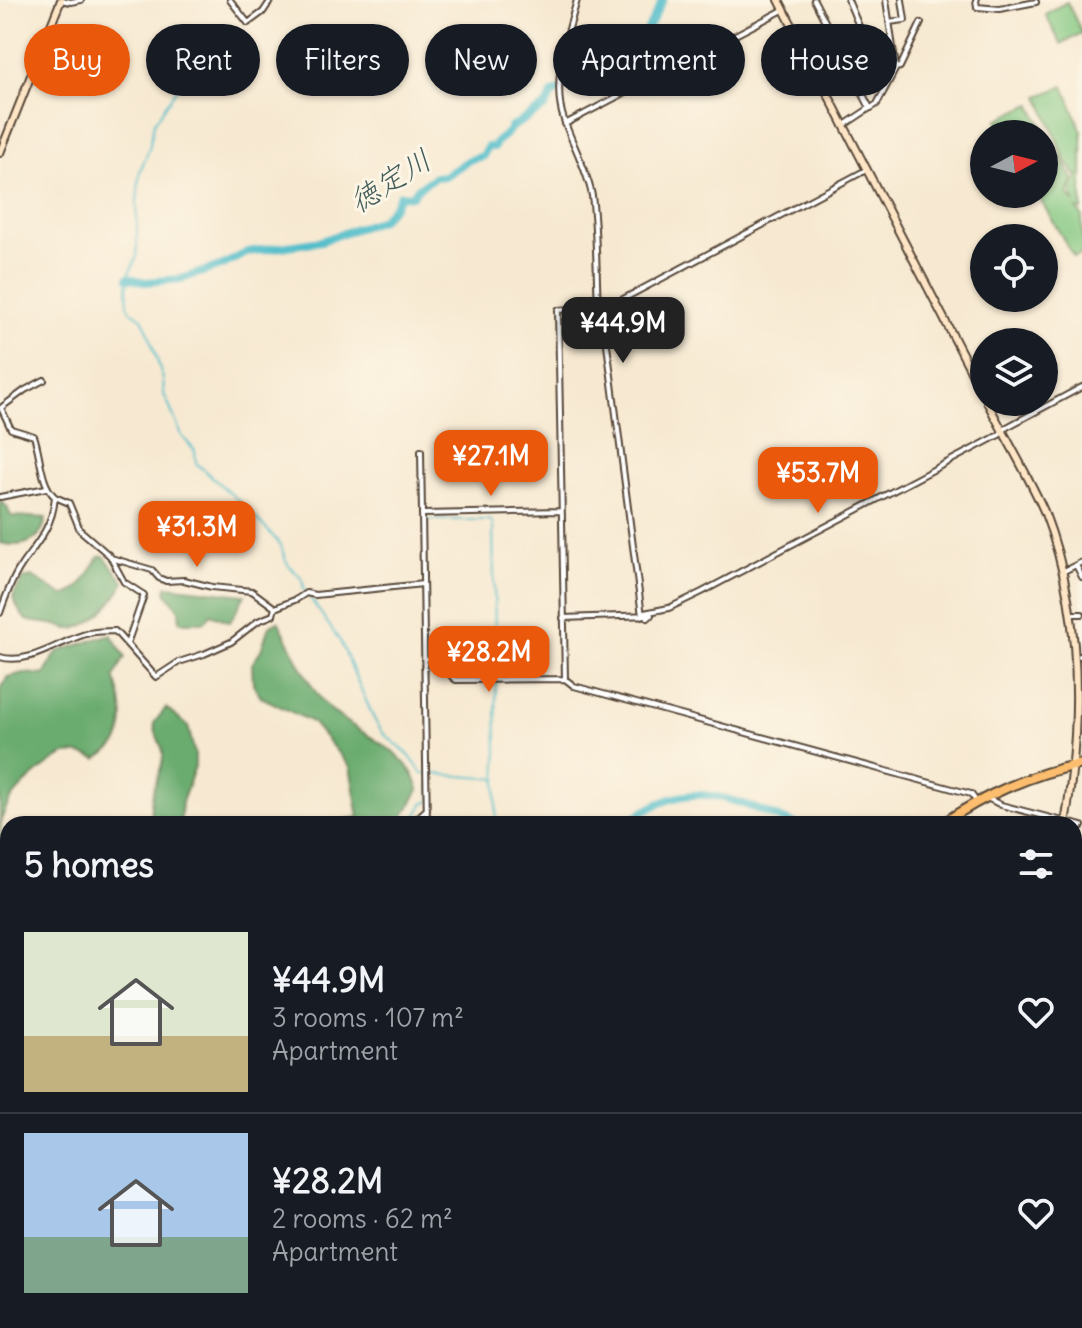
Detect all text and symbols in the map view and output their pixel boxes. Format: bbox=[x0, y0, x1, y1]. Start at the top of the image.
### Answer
chip: Buy bbox=[24, 24, 130, 96]
chip: Rent bbox=[146, 24, 260, 96]
chip: Filters bbox=[276, 24, 409, 96]
chip: New bbox=[425, 24, 537, 96]
chip: Apartment bbox=[553, 24, 745, 96]
chip: House bbox=[761, 24, 897, 96]
north arrow bbox=[970, 120, 1058, 208]
map controls bbox=[970, 120, 1058, 416]
water label: 徳定川 bbox=[342, 140, 438, 220]
button: locate bbox=[970, 224, 1058, 312]
pin: ¥44.9M bbox=[558, 297, 688, 365]
text: ¥44.9M bbox=[580, 306, 666, 339]
button: layers bbox=[970, 328, 1058, 416]
pin: ¥27.1M bbox=[426, 430, 556, 498]
text: ¥27.1M bbox=[452, 439, 530, 472]
pin: ¥53.7M bbox=[753, 447, 883, 515]
text: ¥53.7M bbox=[776, 456, 860, 489]
pin: ¥31.3M bbox=[132, 501, 262, 569]
text: ¥31.3M bbox=[156, 510, 238, 543]
pin: ¥28.2M bbox=[424, 626, 554, 694]
text: ¥28.2M bbox=[446, 635, 532, 668]
icon: filters bbox=[1014, 842, 1058, 886]
text: 5 homes bbox=[24, 843, 154, 886]
text: ¥44.9M bbox=[272, 958, 385, 1001]
icon: home bbox=[88, 964, 184, 1060]
icon: heart bbox=[1014, 990, 1058, 1034]
text: 3 rooms · 107 m² bbox=[272, 1001, 464, 1034]
text: Apartment bbox=[272, 1034, 398, 1067]
text: ¥28.2M bbox=[272, 1159, 383, 1202]
icon: home bbox=[88, 1165, 184, 1261]
icon: heart bbox=[1014, 1191, 1058, 1235]
text: 2 rooms · 62 m² bbox=[272, 1202, 453, 1235]
text: Apartment bbox=[272, 1235, 398, 1268]

